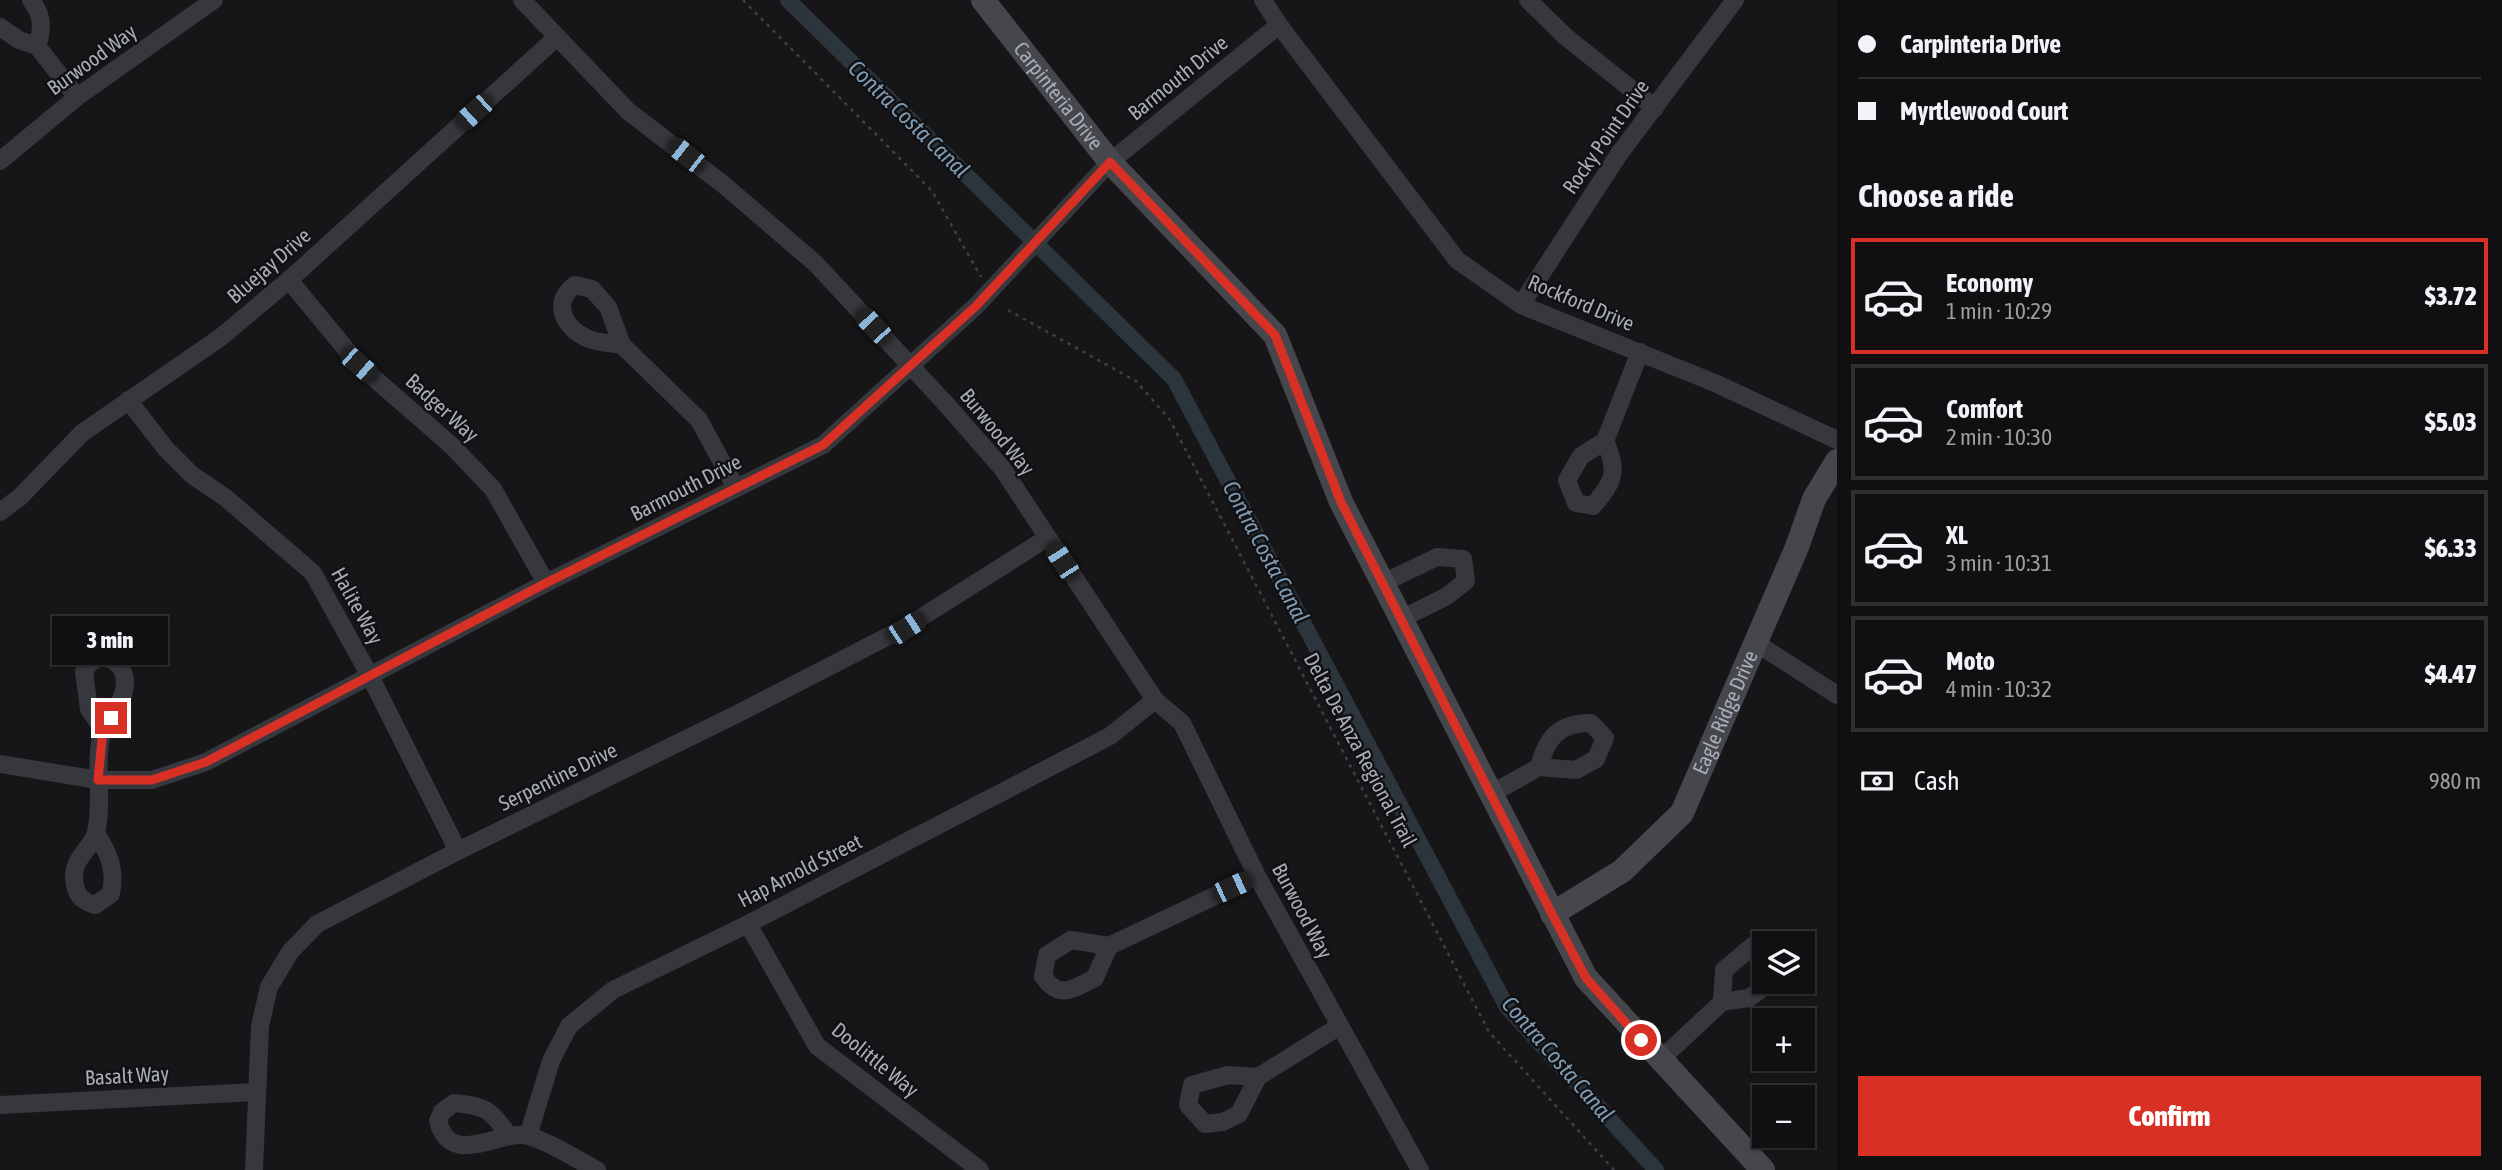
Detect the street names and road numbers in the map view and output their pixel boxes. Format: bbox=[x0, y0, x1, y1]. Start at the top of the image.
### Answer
street label: Burwood Way bbox=[42, 19, 141, 100]
street label: Barmouth Drive bbox=[1123, 30, 1232, 125]
street label: Carpinteria Drive bbox=[1009, 37, 1109, 154]
street label: Rocky Point Drive bbox=[1557, 75, 1653, 198]
street label: Bluejay Drive bbox=[222, 223, 315, 308]
street label: Rockford Drive bbox=[1525, 269, 1638, 335]
street label: Badger Way bbox=[401, 368, 484, 446]
street label: Burwood Way bbox=[956, 383, 1040, 480]
street label: Barmouth Drive bbox=[626, 449, 745, 525]
street label: Halite Way bbox=[327, 563, 389, 648]
street label: Eagle Ridge Drive bbox=[1687, 647, 1762, 778]
street label: Delta De Anza Regional Trail bbox=[1299, 648, 1422, 851]
street label: Serpentine Drive bbox=[495, 737, 621, 815]
street label: Hap Arnold Street bbox=[734, 829, 865, 912]
street label: Burwood Way bbox=[1268, 859, 1338, 962]
street label: Doolittle Way bbox=[827, 1017, 924, 1102]
street label: Basalt Way bbox=[84, 1061, 170, 1089]

